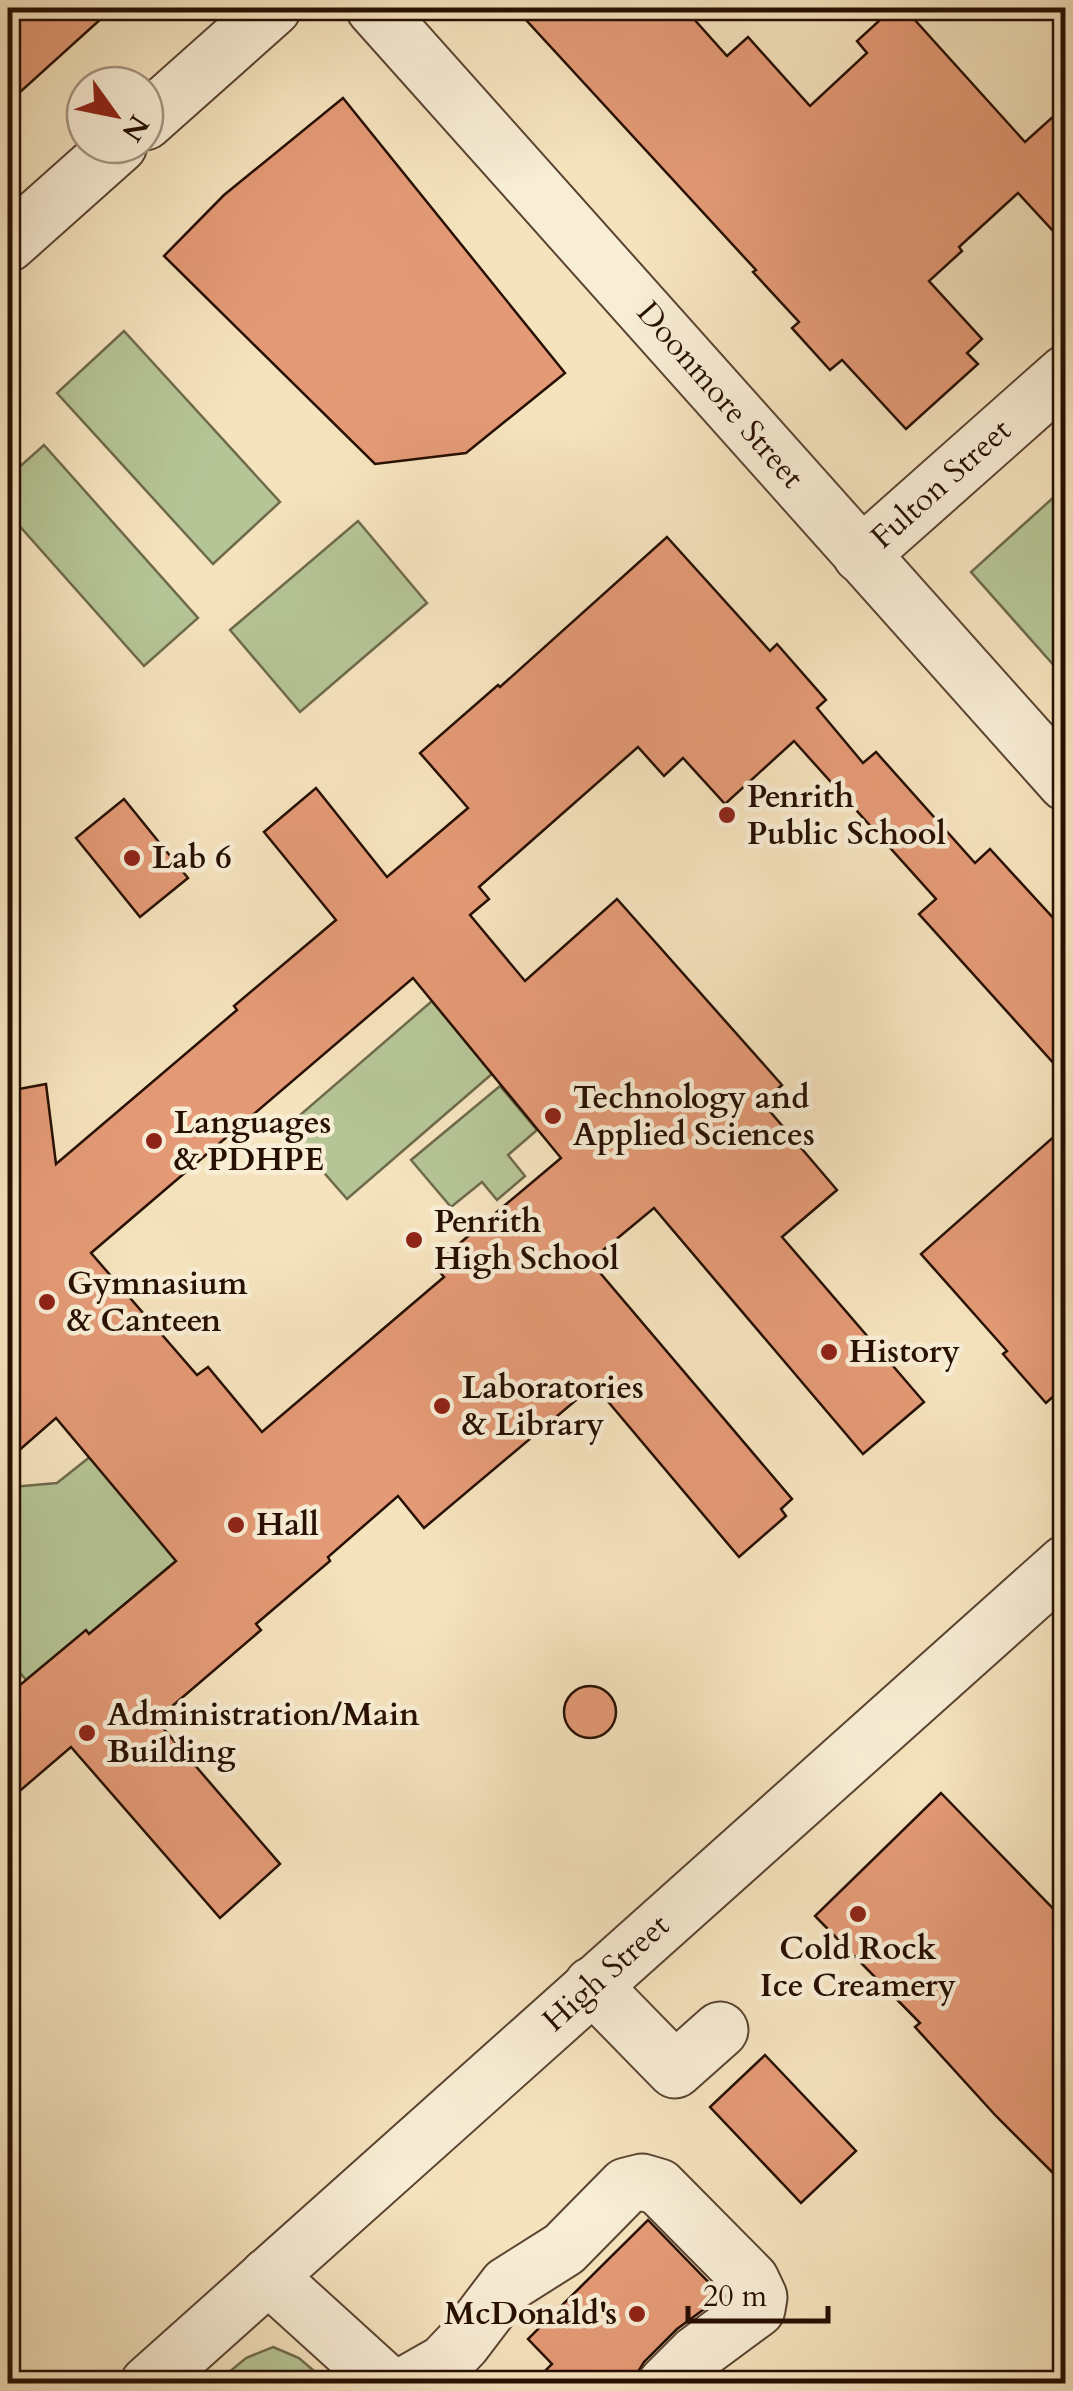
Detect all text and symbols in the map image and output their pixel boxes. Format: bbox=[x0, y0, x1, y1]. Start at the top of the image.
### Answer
north arrow bbox=[65, 65, 165, 165]
text: N bbox=[113, 108, 158, 149]
street label: Doonmore Street bbox=[626, 292, 814, 498]
street label: Fulton Street bbox=[861, 409, 1021, 559]
place label: Penrith Public School bbox=[747, 775, 946, 856]
marker: Penrith Public School bbox=[716, 804, 738, 826]
place label: Lab 6 bbox=[152, 836, 232, 880]
marker: Lab 6 bbox=[121, 847, 143, 869]
place label: Technology and Applied Sciences bbox=[573, 1076, 815, 1157]
place label: Languages & PDHPE bbox=[174, 1101, 331, 1182]
marker: Technology and Applied Sciences bbox=[542, 1105, 564, 1127]
marker: Languages & PDHPE bbox=[143, 1130, 165, 1152]
place label: Penrith High School bbox=[434, 1200, 619, 1281]
marker: Penrith High School bbox=[403, 1229, 425, 1251]
place label: Gymnasium & Canteen bbox=[67, 1262, 248, 1343]
marker: Gymnasium & Canteen bbox=[36, 1291, 58, 1313]
place label: History bbox=[849, 1330, 960, 1374]
marker: History bbox=[818, 1341, 840, 1363]
place label: Laboratories & Library bbox=[462, 1366, 644, 1447]
marker: Laboratories & Library bbox=[431, 1395, 453, 1417]
place label: Hall bbox=[256, 1503, 319, 1547]
marker: Hall bbox=[225, 1514, 247, 1536]
place label: Administration/Main Building bbox=[107, 1693, 420, 1774]
marker: Administration/Main Building bbox=[76, 1722, 98, 1744]
marker: Cold Rock Ice Creamery bbox=[847, 1903, 869, 1925]
street label: High Street bbox=[533, 1904, 679, 2042]
place label: Cold Rock Ice Creamery bbox=[760, 1927, 956, 2008]
scale bar bbox=[688, 2261, 828, 2323]
text: 20 m bbox=[703, 2276, 768, 2317]
place label: McDonald's bbox=[444, 2292, 617, 2336]
marker: McDonald's bbox=[626, 2303, 648, 2325]

